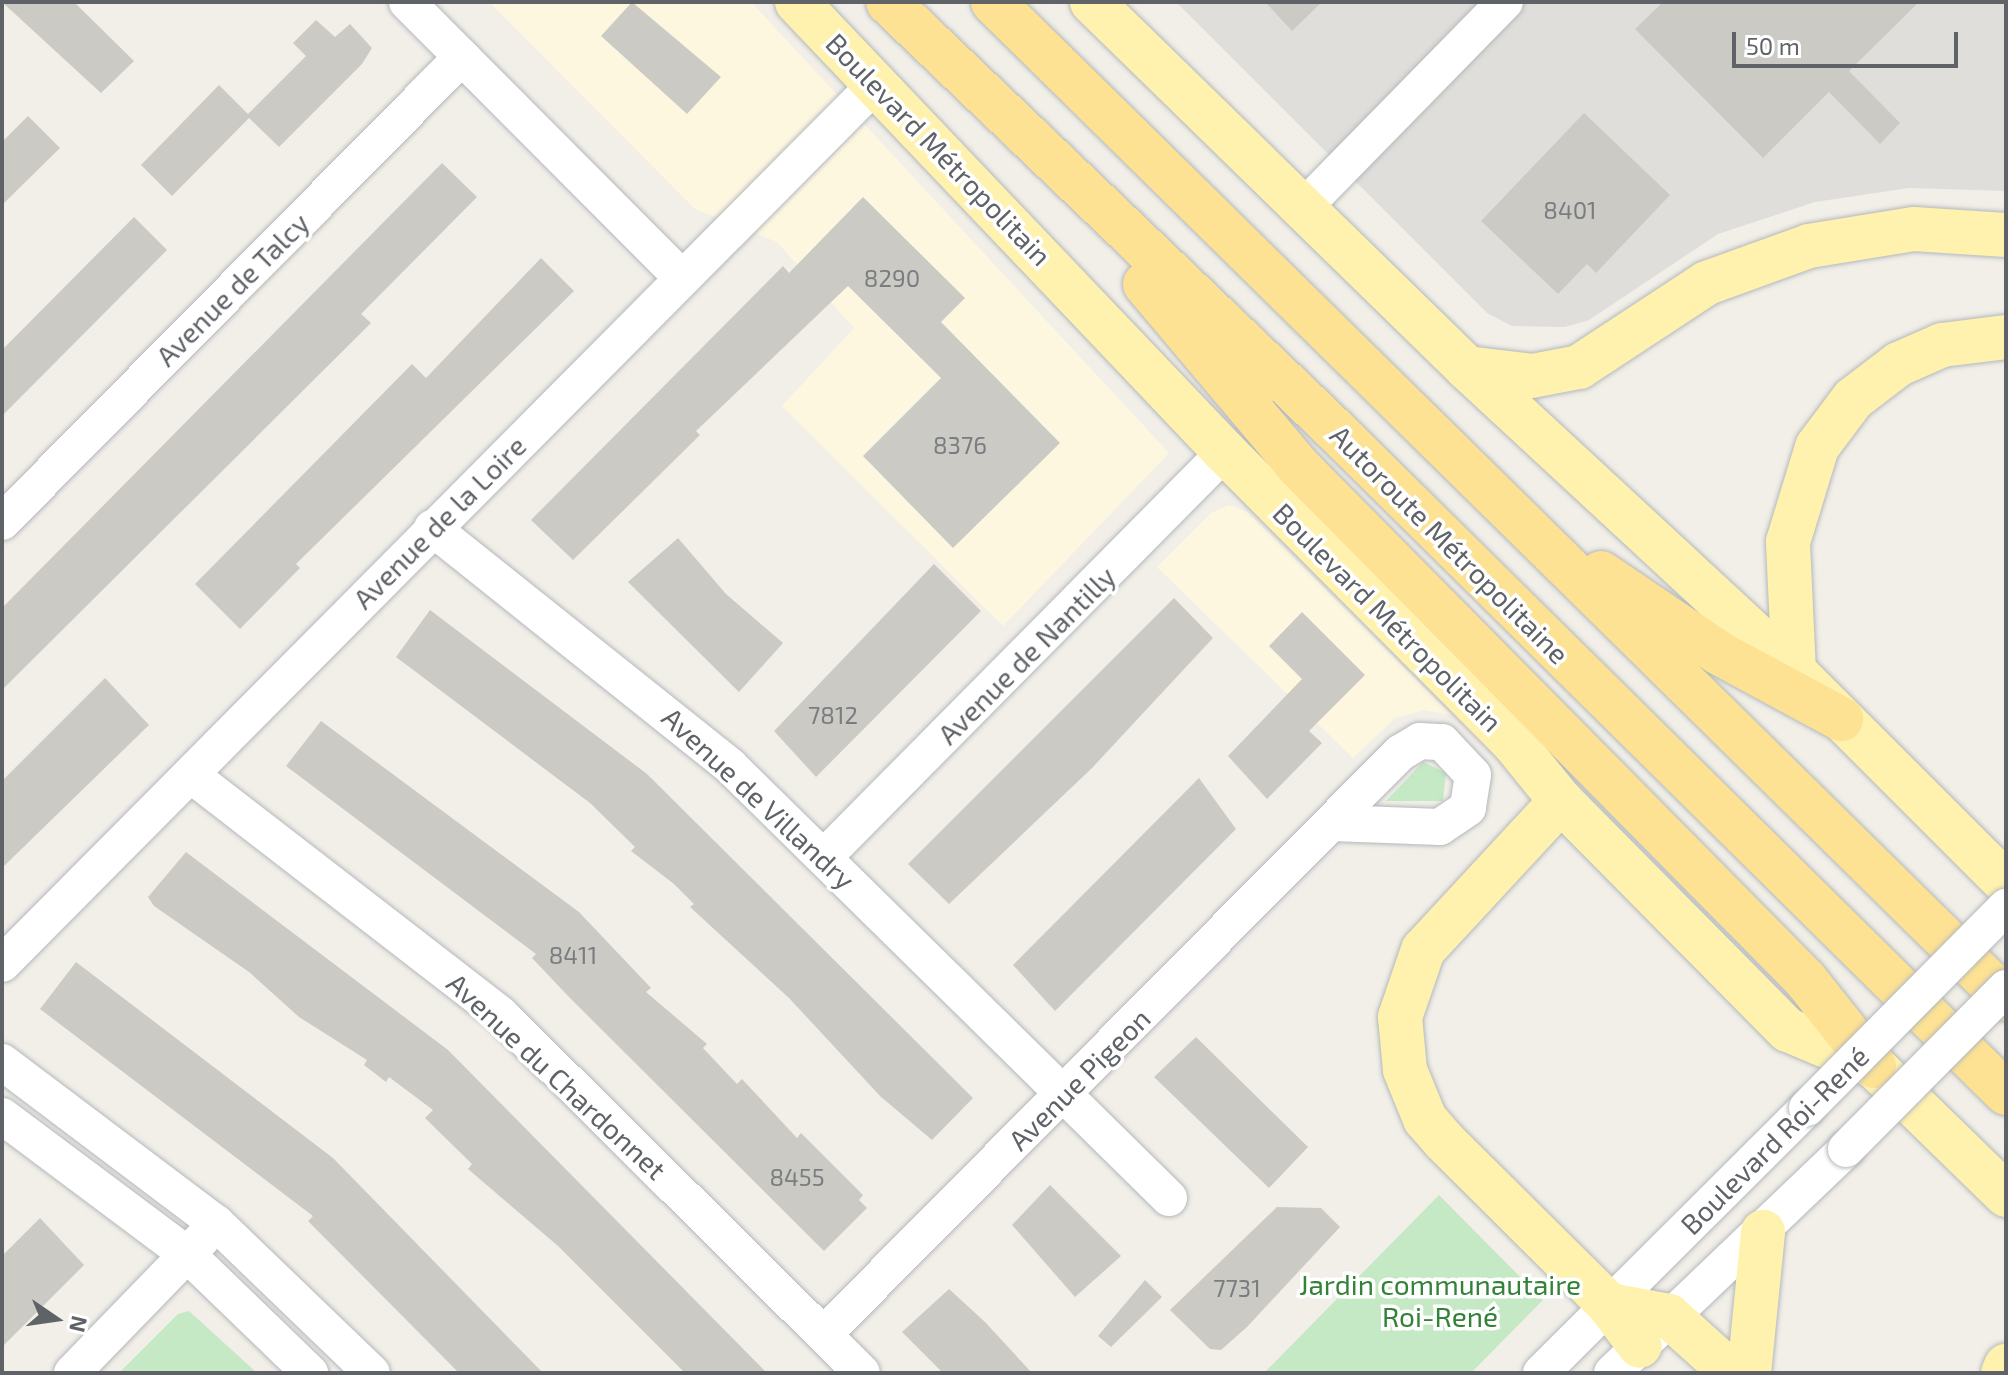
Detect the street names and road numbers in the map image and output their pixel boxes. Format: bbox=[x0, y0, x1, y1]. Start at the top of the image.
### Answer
street label: Boulevard Métropolitain bbox=[819, 26, 1059, 272]
street label: Avenue de Talcy bbox=[148, 205, 316, 373]
street label: Autoroute Métropolitaine bbox=[1324, 418, 1576, 670]
street label: Avenue de la Loire bbox=[346, 429, 532, 615]
street label: Boulevard Métropolitain bbox=[1267, 496, 1509, 738]
street label: Avenue de Nantilly bbox=[930, 559, 1122, 751]
street label: Avenue de Villandry bbox=[655, 700, 863, 896]
street label: Avenue du Chardonnet bbox=[441, 966, 673, 1186]
street label: Avenue Pigeon bbox=[1001, 1001, 1157, 1157]
street label: Boulevard Roi-René bbox=[1673, 1039, 1875, 1241]

